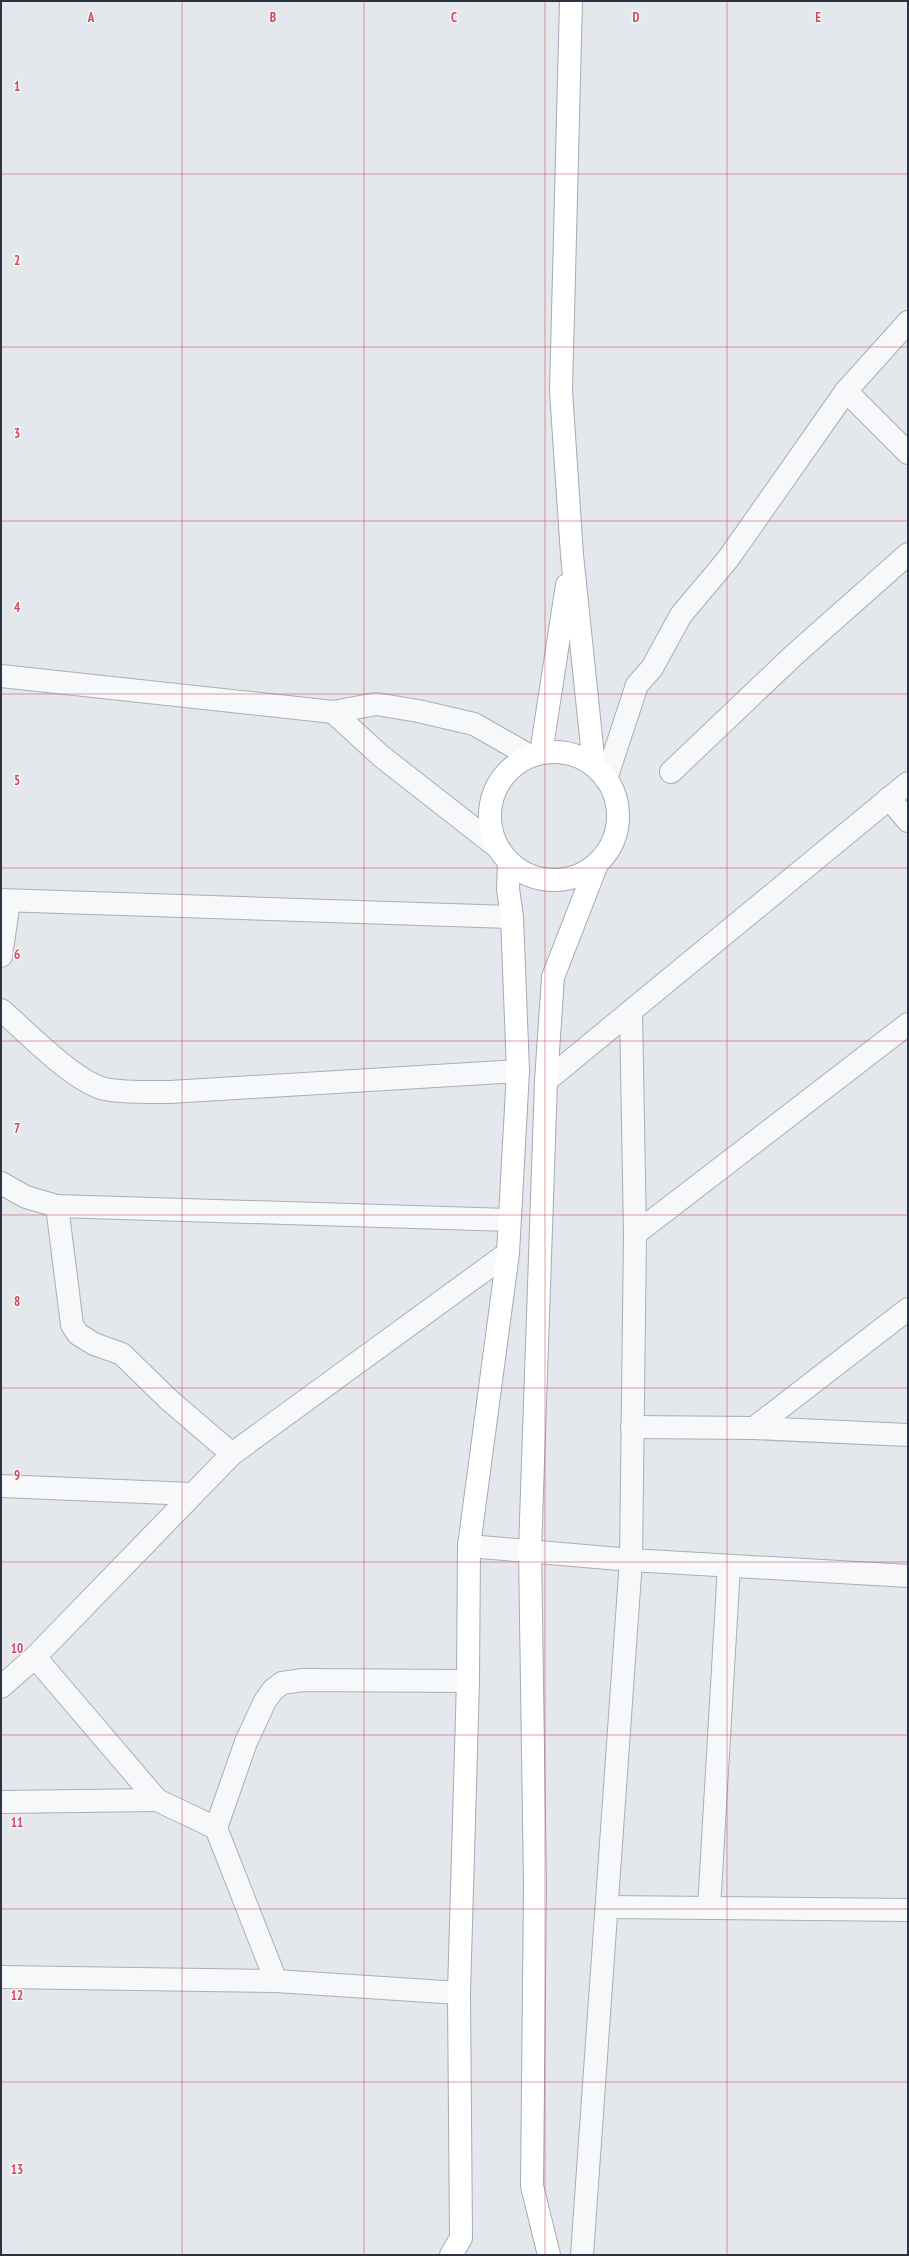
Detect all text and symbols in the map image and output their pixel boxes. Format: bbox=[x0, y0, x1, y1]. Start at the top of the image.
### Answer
text: A bbox=[87, 9, 95, 26]
text: B bbox=[270, 9, 276, 26]
text: C bbox=[451, 9, 457, 26]
text: D bbox=[633, 9, 640, 26]
text: E bbox=[815, 9, 821, 26]
text: 1 bbox=[14, 78, 20, 95]
text: 2 bbox=[14, 252, 20, 269]
text: 3 bbox=[14, 425, 20, 442]
text: 4 bbox=[14, 599, 21, 616]
text: 5 bbox=[14, 772, 20, 789]
text: 6 bbox=[14, 946, 20, 963]
text: 7 bbox=[14, 1120, 20, 1137]
text: 8 bbox=[14, 1293, 20, 1310]
text: 9 bbox=[14, 1467, 20, 1484]
text: 10 bbox=[11, 1640, 23, 1657]
text: 11 bbox=[11, 1814, 23, 1831]
text: 12 bbox=[11, 1987, 23, 2004]
text: 13 bbox=[11, 2161, 23, 2178]

